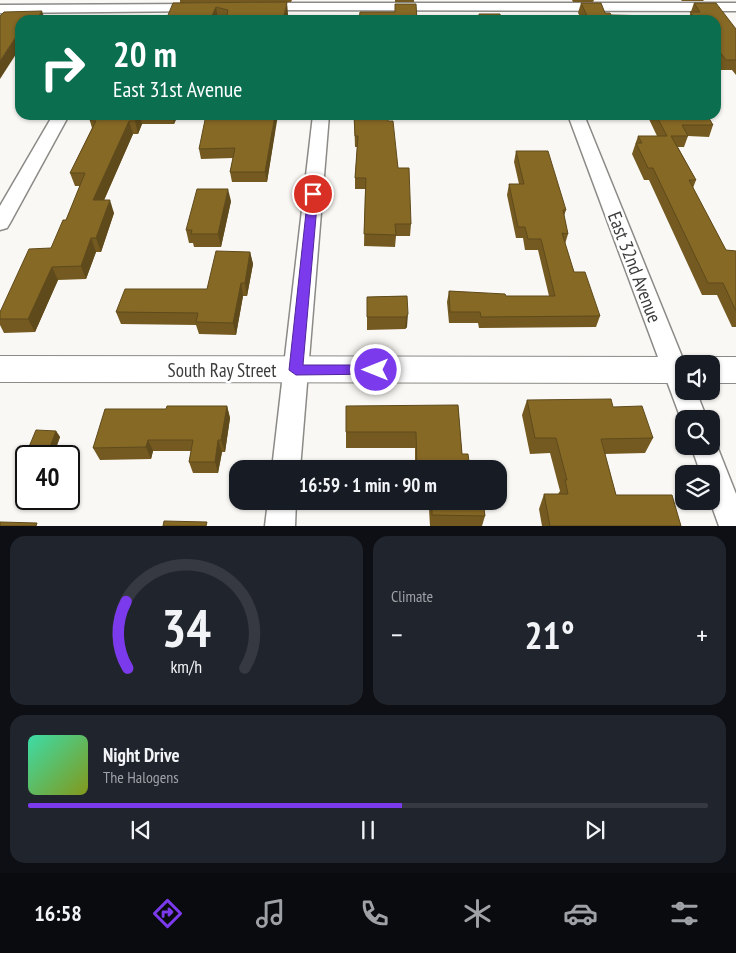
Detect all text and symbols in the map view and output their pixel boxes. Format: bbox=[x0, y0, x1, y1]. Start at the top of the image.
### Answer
text: 20 m bbox=[113, 31, 177, 77]
icon: right bbox=[30, 35, 95, 100]
text: East 31st Avenue bbox=[113, 75, 242, 103]
pin bbox=[292, 173, 334, 215]
icon: arrive bbox=[299, 180, 327, 208]
street label: East 32nd Avenue bbox=[603, 208, 667, 326]
position arrow bbox=[349, 343, 401, 395]
map controls bbox=[675, 355, 720, 510]
button: sound bbox=[675, 355, 720, 400]
street label: South Ray Street bbox=[168, 358, 277, 382]
button: search bbox=[675, 410, 720, 455]
speed limit sign: 40 bbox=[15, 445, 80, 510]
button: layers bbox=[675, 465, 720, 510]
text: 16:59 · 1 min · 90 m bbox=[299, 473, 437, 497]
text: Climate bbox=[391, 586, 433, 606]
text: 34 bbox=[162, 594, 211, 661]
text: 21° bbox=[524, 610, 575, 659]
text: − bbox=[391, 616, 403, 653]
text: + bbox=[696, 616, 708, 653]
text: km/h bbox=[171, 655, 202, 678]
text: Night Drive bbox=[103, 743, 180, 767]
text: The Halogens bbox=[103, 767, 179, 787]
icon: previous bbox=[127, 816, 155, 844]
icon: pause bbox=[354, 816, 382, 844]
icon: next bbox=[581, 816, 609, 844]
icon: directions bbox=[150, 896, 185, 931]
icon: music bbox=[253, 896, 288, 931]
icon: phone bbox=[357, 896, 392, 931]
icon: climate bbox=[460, 896, 495, 931]
icon: car bbox=[563, 896, 598, 931]
icon: filters bbox=[667, 896, 702, 931]
text: 16:58 bbox=[34, 899, 82, 927]

